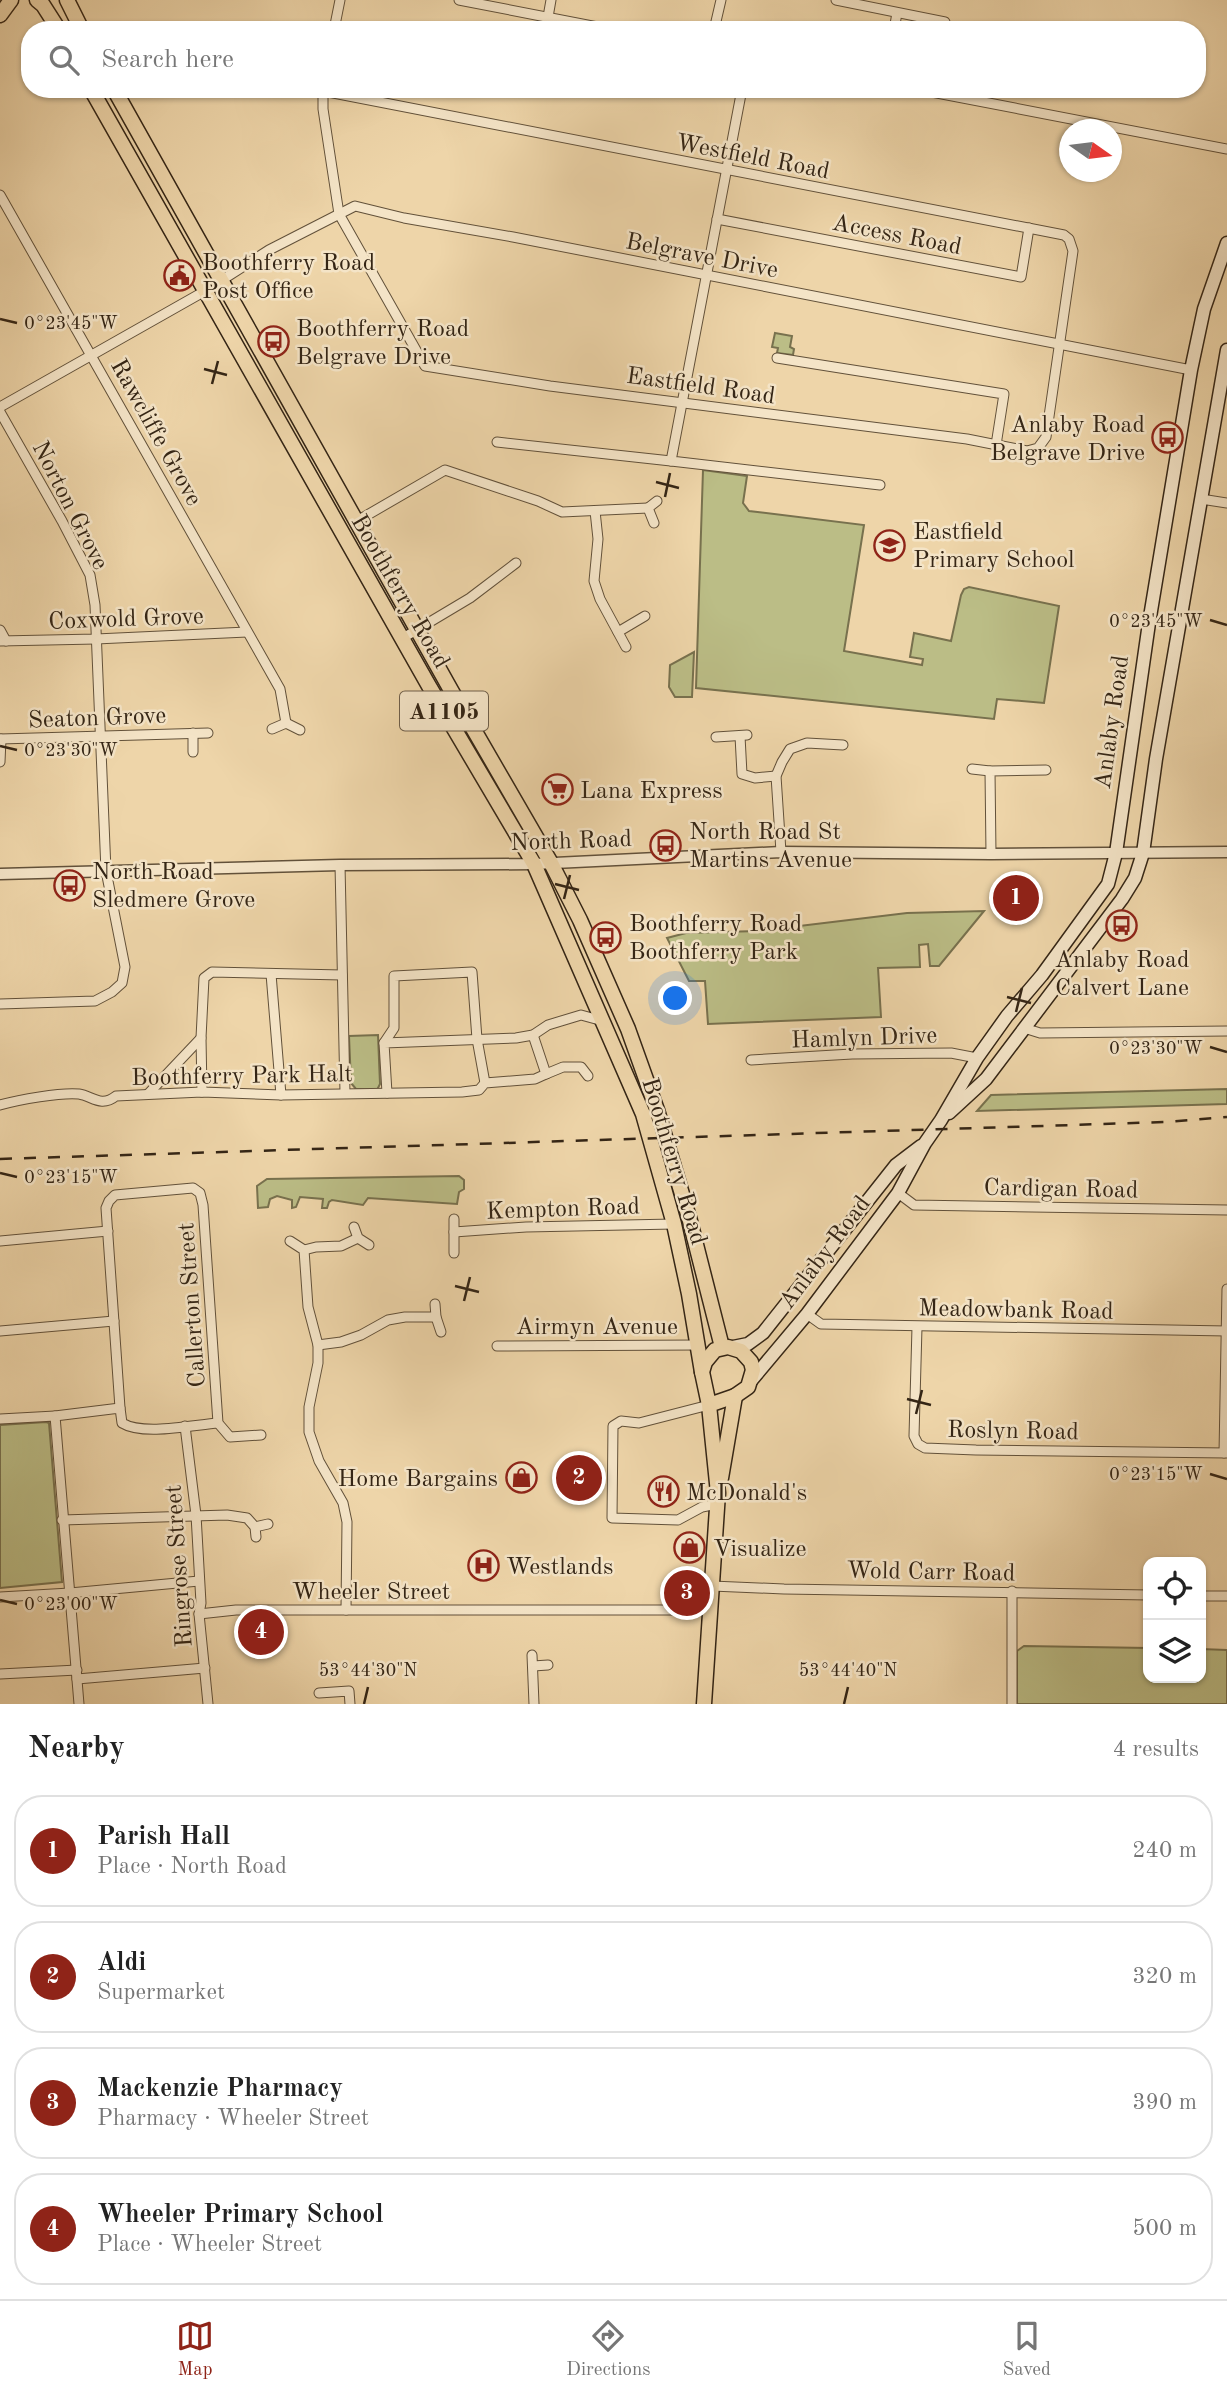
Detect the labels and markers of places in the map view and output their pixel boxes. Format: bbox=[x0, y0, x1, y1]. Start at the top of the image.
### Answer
place label: Boothferry Road Post Office bbox=[202, 252, 375, 304]
public building icon: Boothferry Road Post Office bbox=[162, 259, 196, 293]
place label: Boothferry Road Belgrave Drive bbox=[296, 318, 469, 370]
bus stop icon: Boothferry Road Belgrave Drive bbox=[256, 325, 290, 359]
place label: Anlaby Road Belgrave Drive bbox=[990, 414, 1145, 466]
bus stop icon: Anlaby Road Belgrave Drive bbox=[1151, 421, 1185, 455]
place label: Eastfield Primary School bbox=[913, 521, 1075, 573]
school or university icon: Eastfield Primary School bbox=[873, 528, 907, 562]
supermarket icon: Lana Express bbox=[540, 773, 574, 807]
place label: Lana Express bbox=[580, 780, 723, 804]
place label: North Road St Martins Avenue bbox=[689, 821, 852, 873]
bus stop icon: North Road St Martins Avenue bbox=[649, 828, 683, 862]
place label: North Road Sledmere Grove bbox=[92, 861, 255, 913]
bus stop icon: North Road Sledmere Grove bbox=[52, 868, 86, 902]
pin: 1 bbox=[993, 872, 1039, 924]
bus stop icon: Anlaby Road Calvert Lane bbox=[1105, 908, 1139, 942]
place label: Boothferry Road Boothferry Park bbox=[629, 913, 802, 965]
bus stop icon: Boothferry Road Boothferry Park bbox=[589, 920, 623, 954]
place label: Anlaby Road Calvert Lane bbox=[1055, 949, 1189, 1001]
pin: 2 bbox=[556, 1452, 602, 1504]
shop icon: Home Bargains bbox=[504, 1461, 538, 1495]
place label: Home Bargains bbox=[337, 1468, 498, 1492]
restaurant icon: McDonald's bbox=[646, 1475, 680, 1509]
place label: McDonald's bbox=[686, 1482, 807, 1506]
shop icon: Visualize bbox=[673, 1531, 707, 1565]
place label: Visualize bbox=[713, 1538, 807, 1562]
hospital icon: Westlands bbox=[466, 1549, 500, 1583]
place label: Westlands bbox=[506, 1556, 613, 1580]
pin: 3 bbox=[664, 1567, 710, 1619]
pin: 4 bbox=[238, 1606, 284, 1658]

